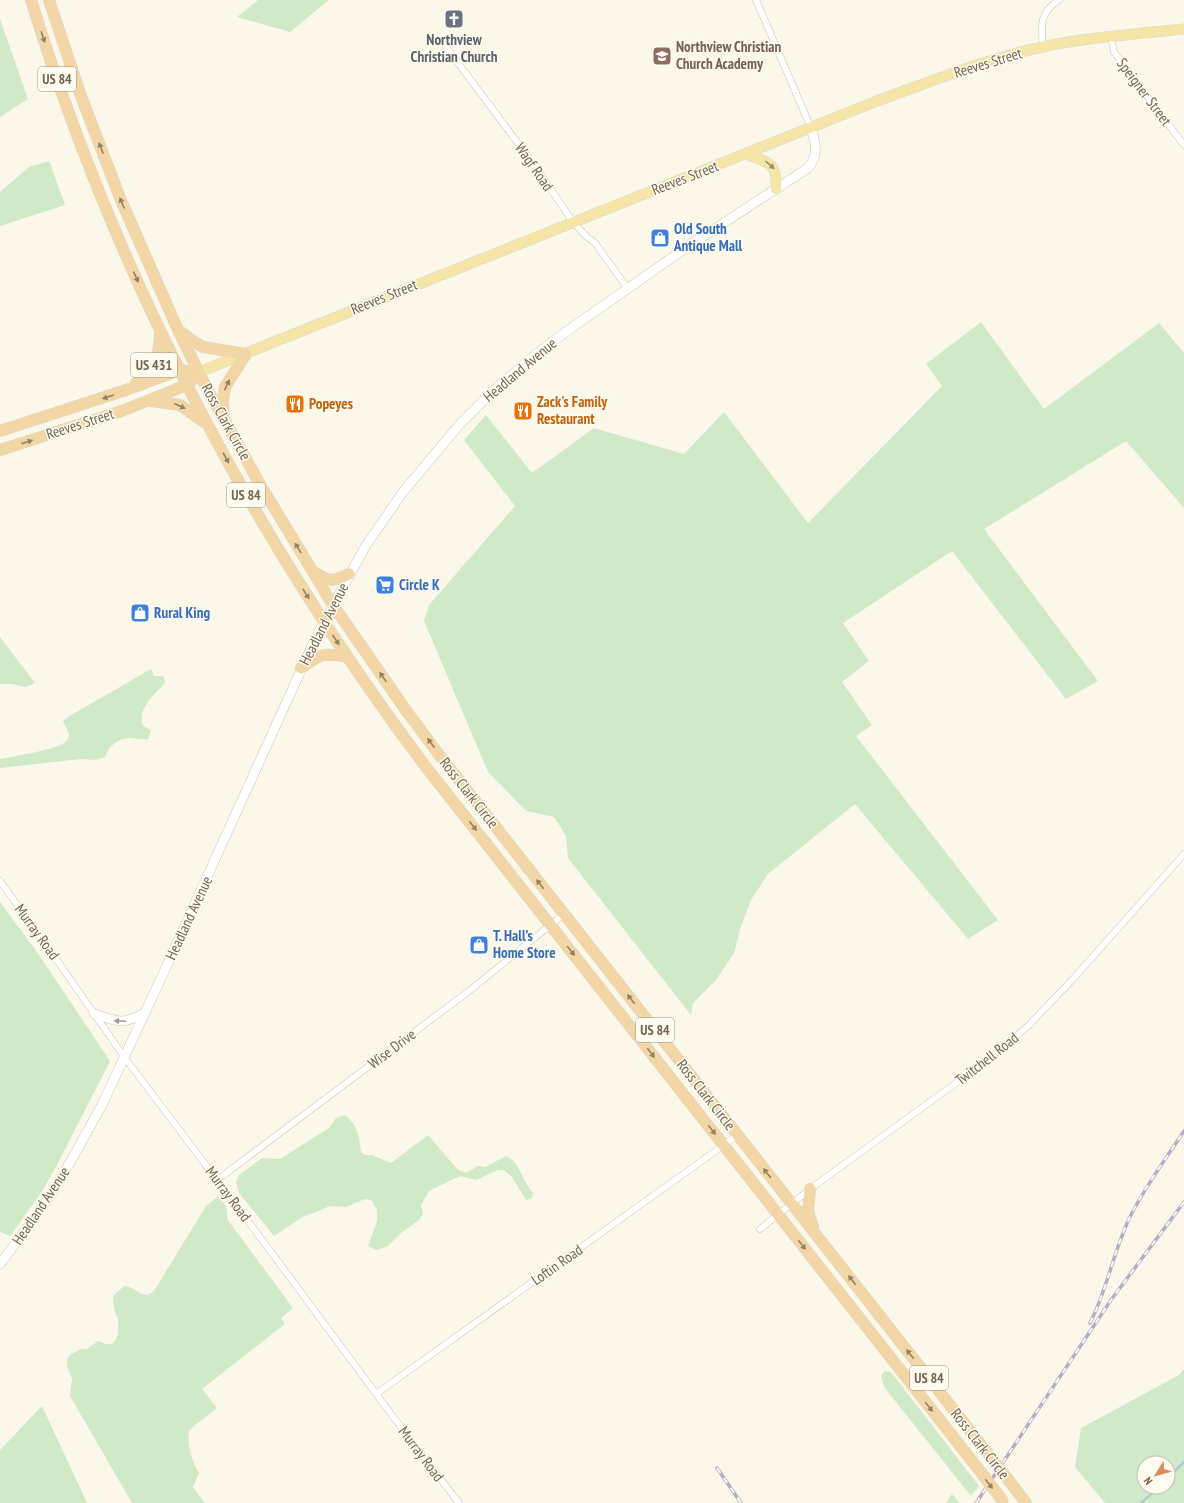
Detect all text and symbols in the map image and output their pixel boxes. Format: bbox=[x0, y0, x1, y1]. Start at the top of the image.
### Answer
church icon: Northview Christian Church bbox=[443, 8, 465, 30]
place label: Northview Christian Church bbox=[411, 30, 498, 66]
one-way arrow bbox=[40, 32, 46, 44]
place label: Northview Christian Church Academy bbox=[676, 37, 782, 73]
street label: Reeves Street bbox=[952, 43, 1024, 82]
school or university icon: Northview Christian Church Academy bbox=[651, 45, 673, 67]
street label: Speigner Street bbox=[1113, 54, 1176, 129]
road number: US 84 bbox=[38, 67, 76, 91]
street label: Wagf Road bbox=[511, 139, 558, 195]
one-way arrow bbox=[97, 141, 103, 153]
street label: Reeves Street bbox=[649, 156, 721, 199]
one-way arrow bbox=[765, 161, 775, 170]
one-way arrow bbox=[119, 197, 125, 209]
place label: Old South Antique Mall bbox=[673, 219, 743, 255]
shop icon: Old South Antique Mall bbox=[649, 227, 671, 249]
one-way arrow bbox=[133, 272, 139, 283]
street label: Reeves Street bbox=[348, 275, 420, 318]
street label: Headland Avenue bbox=[479, 333, 560, 406]
road number: US 431 bbox=[131, 353, 177, 377]
one-way arrow bbox=[224, 379, 230, 391]
street label: Ross Clark Circle bbox=[198, 380, 255, 463]
place label: Zack's Family Restaurant bbox=[537, 392, 608, 428]
restaurant icon: Popeyes bbox=[284, 393, 306, 415]
one-way arrow bbox=[101, 394, 113, 400]
place label: Popeyes bbox=[309, 394, 353, 413]
restaurant icon: Zack's Family Restaurant bbox=[512, 400, 534, 422]
one-way arrow bbox=[174, 403, 186, 409]
street label: Reeves Street bbox=[44, 404, 116, 443]
one-way arrow bbox=[21, 439, 33, 445]
one-way arrow bbox=[222, 452, 229, 464]
road number: US 84 bbox=[227, 483, 265, 507]
one-way arrow bbox=[294, 543, 302, 553]
supermarket icon: Circle K bbox=[374, 574, 396, 596]
place label: Circle K bbox=[399, 575, 440, 594]
street label: Headland Avenue bbox=[295, 579, 352, 668]
one-way arrow bbox=[302, 588, 309, 600]
shop icon: Rural King bbox=[129, 602, 151, 624]
place label: Rural King bbox=[154, 603, 210, 622]
one-way arrow bbox=[332, 635, 340, 645]
one-way arrow bbox=[379, 672, 387, 682]
one-way arrow bbox=[426, 737, 435, 748]
street label: Ross Clark Circle bbox=[436, 753, 503, 832]
one-way arrow bbox=[469, 821, 477, 832]
street label: Headland Avenue bbox=[161, 873, 216, 963]
one-way arrow bbox=[536, 878, 545, 889]
street label: Murray Road bbox=[11, 900, 64, 963]
place label: T. Hall’s Home Store bbox=[493, 926, 556, 962]
shop icon: T. Hall’s Home Store bbox=[468, 934, 490, 956]
one-way arrow bbox=[567, 945, 575, 956]
one-way arrow bbox=[627, 994, 635, 1005]
one-way arrow bbox=[113, 1018, 126, 1024]
road number: US 84 bbox=[636, 1018, 674, 1042]
street label: Wise Drive bbox=[364, 1024, 419, 1073]
street label: Twitchell Road bbox=[951, 1028, 1022, 1089]
one-way arrow bbox=[647, 1047, 656, 1058]
street label: Ross Clark Circle bbox=[673, 1055, 740, 1134]
one-way arrow bbox=[708, 1125, 717, 1136]
street label: Murray Road bbox=[201, 1162, 255, 1225]
street label: Headland Avenue bbox=[8, 1163, 74, 1248]
one-way arrow bbox=[763, 1167, 772, 1178]
street label: Loftin Road bbox=[527, 1240, 586, 1289]
one-way arrow bbox=[798, 1240, 806, 1251]
one-way arrow bbox=[848, 1275, 856, 1286]
one-way arrow bbox=[906, 1348, 914, 1359]
road number: US 84 bbox=[910, 1366, 948, 1390]
one-way arrow bbox=[924, 1402, 933, 1413]
street label: Ross Clark Circle bbox=[947, 1404, 1014, 1483]
street label: Murray Road bbox=[394, 1422, 448, 1485]
north arrow bbox=[1136, 1455, 1176, 1495]
text: N bbox=[1141, 1474, 1155, 1488]
one-way arrow bbox=[985, 1478, 994, 1489]

